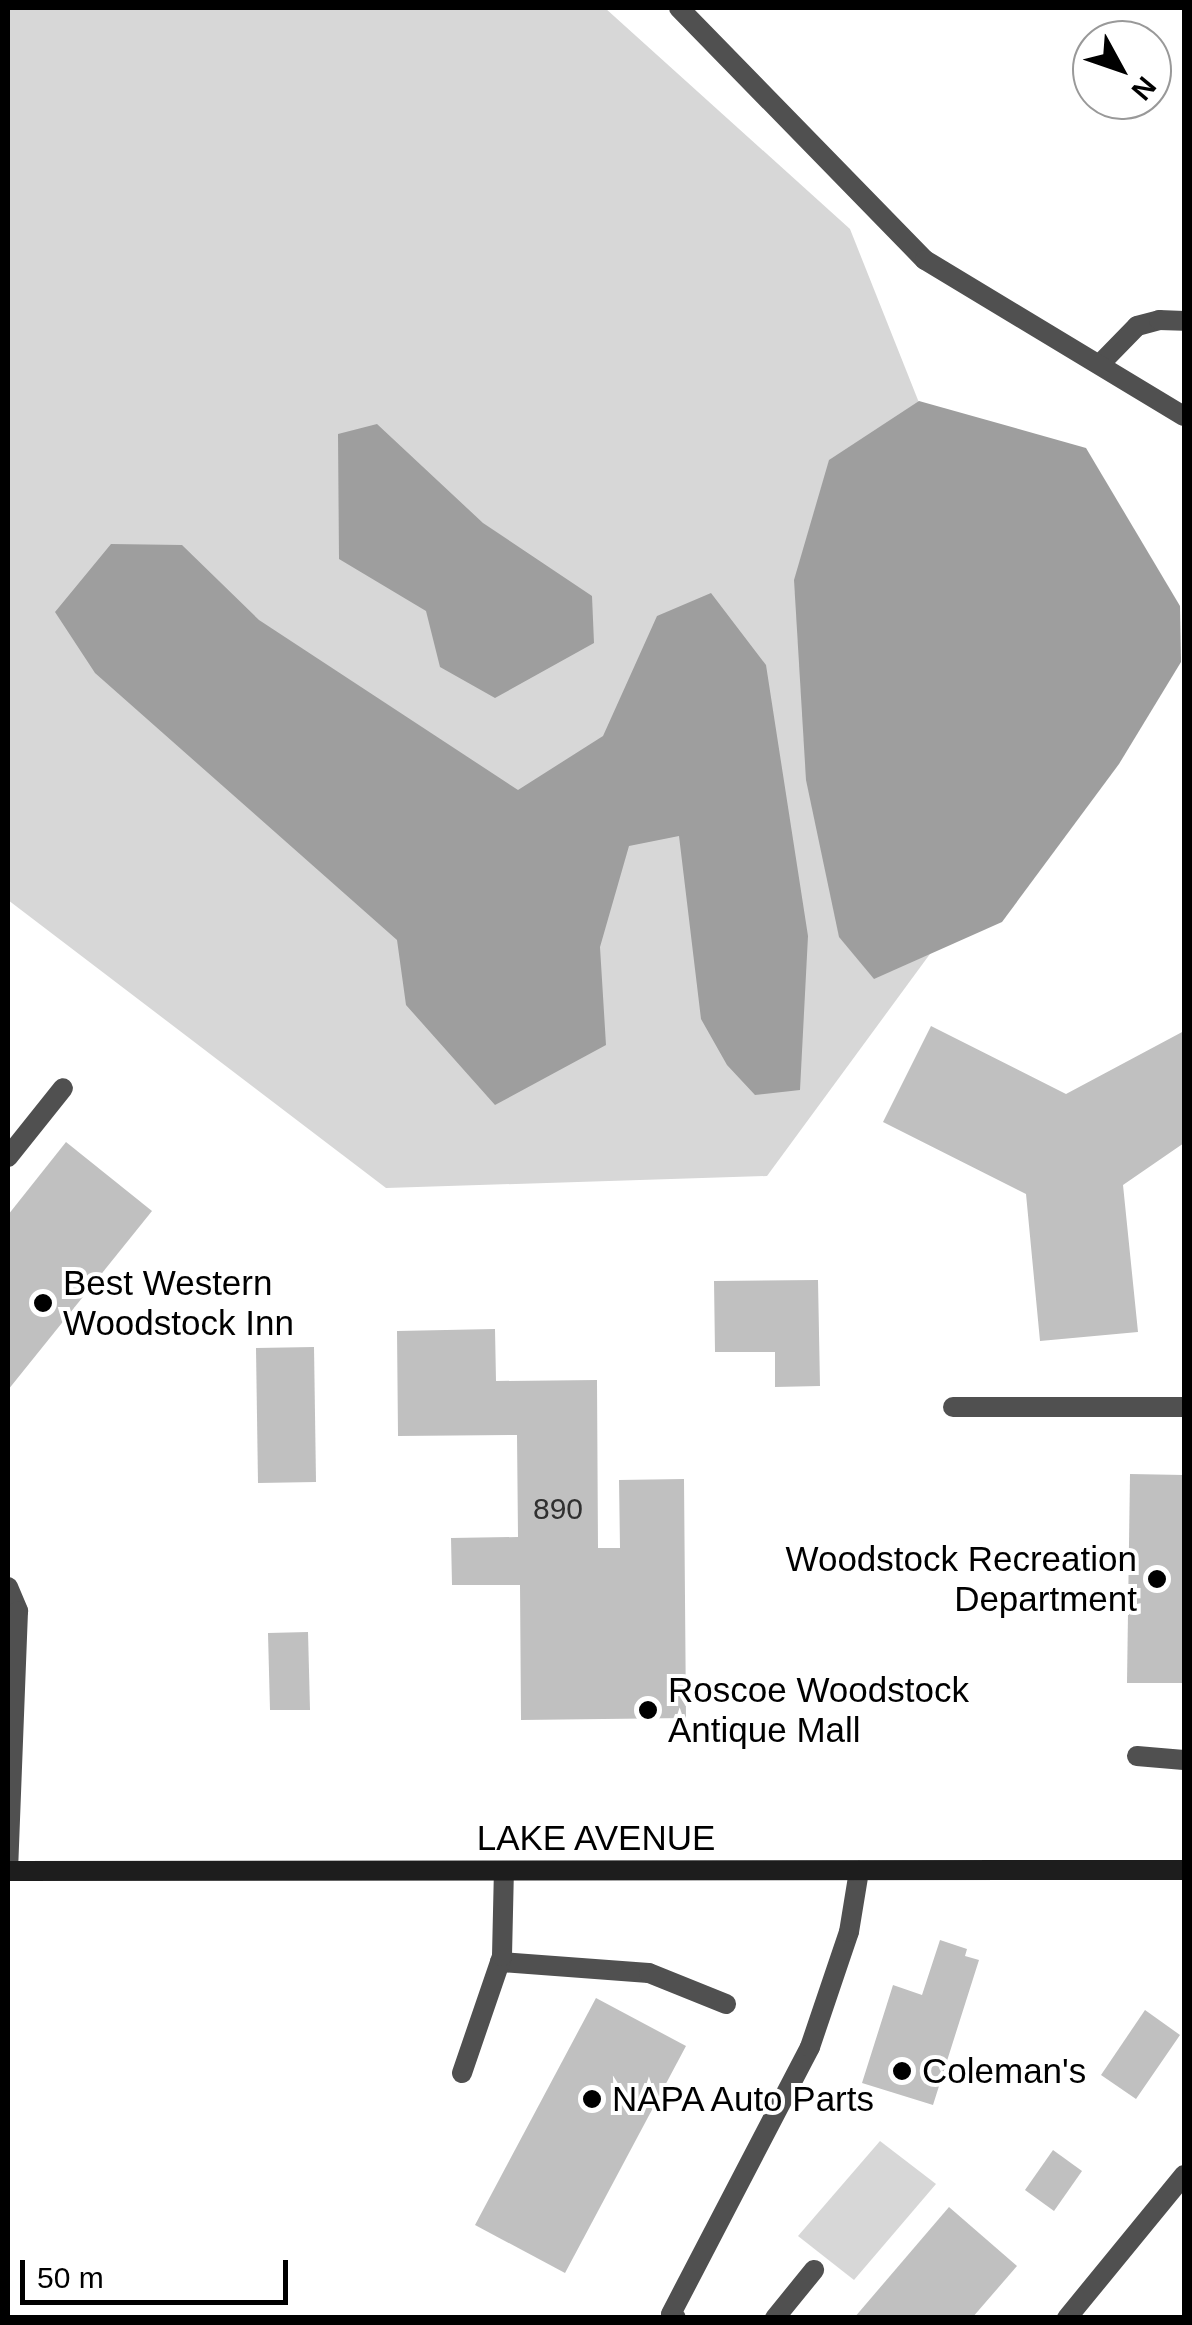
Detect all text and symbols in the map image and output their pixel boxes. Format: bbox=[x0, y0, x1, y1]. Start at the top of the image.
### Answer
north arrow bbox=[1072, 20, 1172, 120]
text: N bbox=[1125, 71, 1162, 106]
place label: Best Western Woodstock Inn bbox=[63, 1262, 294, 1344]
marker: Best Western Woodstock Inn bbox=[32, 1292, 54, 1314]
house number: 890 bbox=[533, 1491, 583, 1527]
place label: Woodstock Recreation Department bbox=[786, 1538, 1137, 1620]
marker: Woodstock Recreation Department bbox=[1146, 1568, 1168, 1590]
place label: Roscoe Woodstock Antique Mall bbox=[668, 1669, 969, 1751]
marker: Roscoe Woodstock Antique Mall bbox=[637, 1699, 659, 1721]
street label: LAKE AVENUE bbox=[476, 1817, 716, 1859]
place label: Coleman's bbox=[922, 2050, 1086, 2092]
marker: Coleman's bbox=[891, 2060, 913, 2082]
place label: NAPA Auto Parts bbox=[612, 2078, 878, 2120]
marker: NAPA Auto Parts bbox=[581, 2088, 603, 2110]
scale bar bbox=[25, 2240, 292, 2302]
text: 50 m bbox=[37, 2261, 104, 2294]

